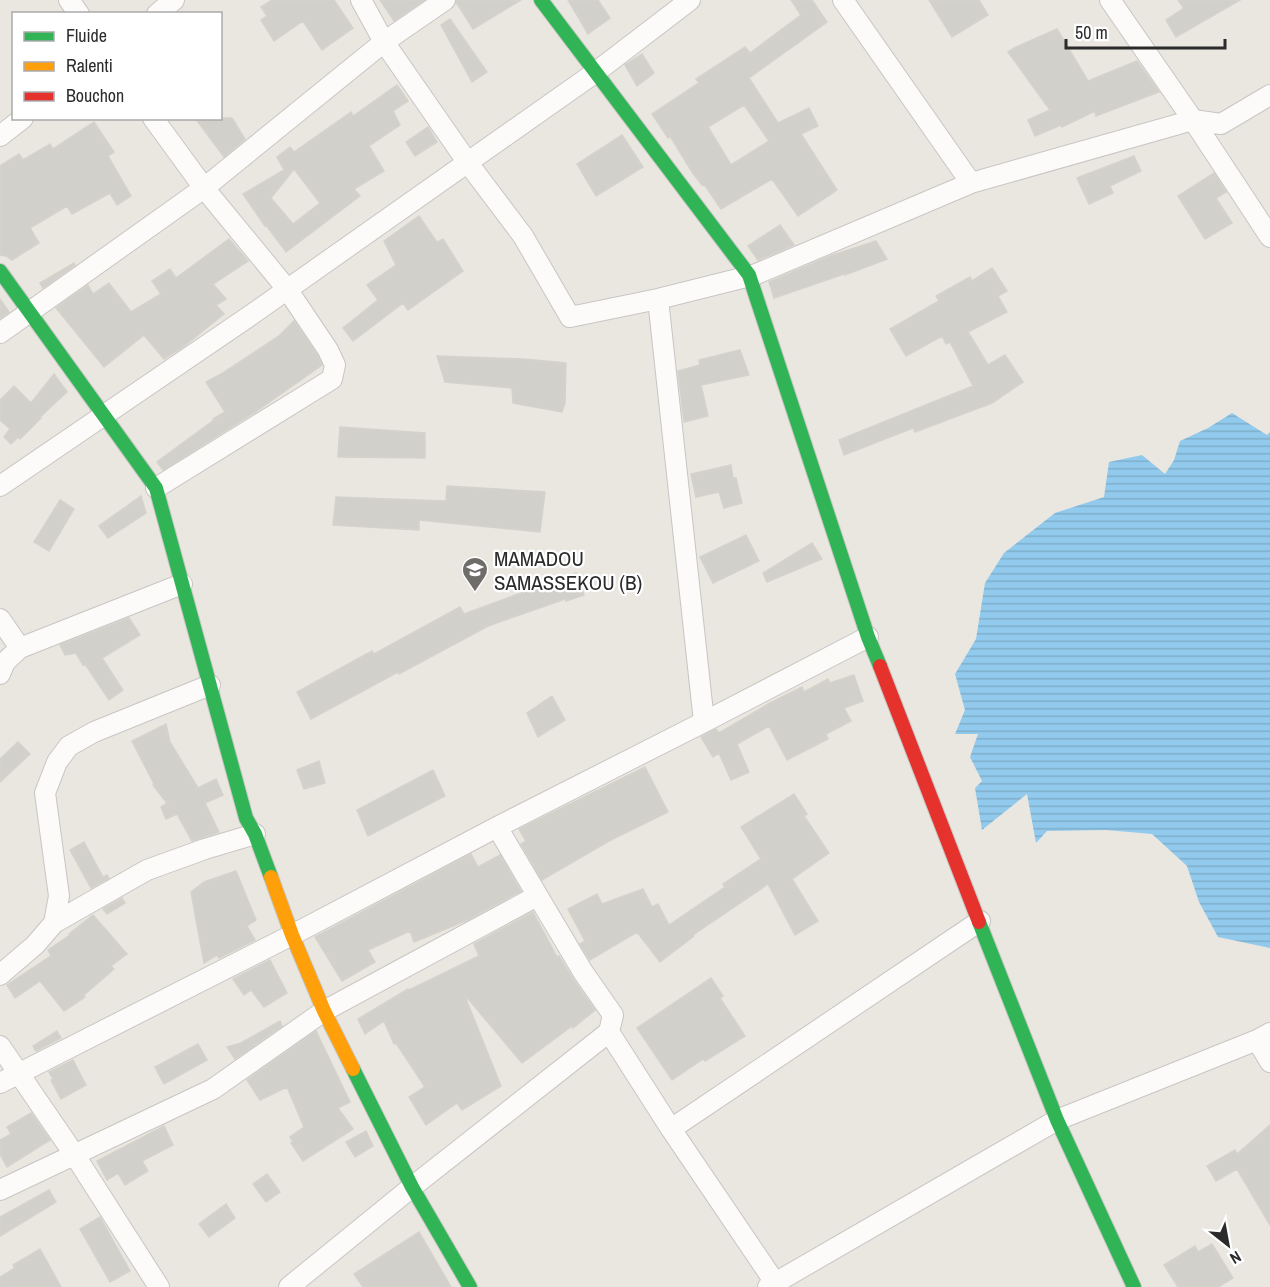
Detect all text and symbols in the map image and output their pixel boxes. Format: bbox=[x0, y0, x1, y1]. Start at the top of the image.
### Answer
legend bbox=[12, 12, 222, 120]
scale bar bbox=[1066, 12, 1225, 50]
text: 50 m bbox=[1075, 20, 1108, 45]
text: Fluide bbox=[66, 23, 107, 48]
text: Ralenti bbox=[66, 53, 113, 78]
text: Bouchon bbox=[66, 83, 124, 108]
place label: MAMADOU SAMASSEKOU (B) bbox=[494, 544, 642, 597]
school or university icon: MAMADOU SAMASSEKOU (B) bbox=[460, 555, 490, 593]
north arrow bbox=[1198, 1215, 1258, 1275]
text: N bbox=[1226, 1246, 1245, 1270]

